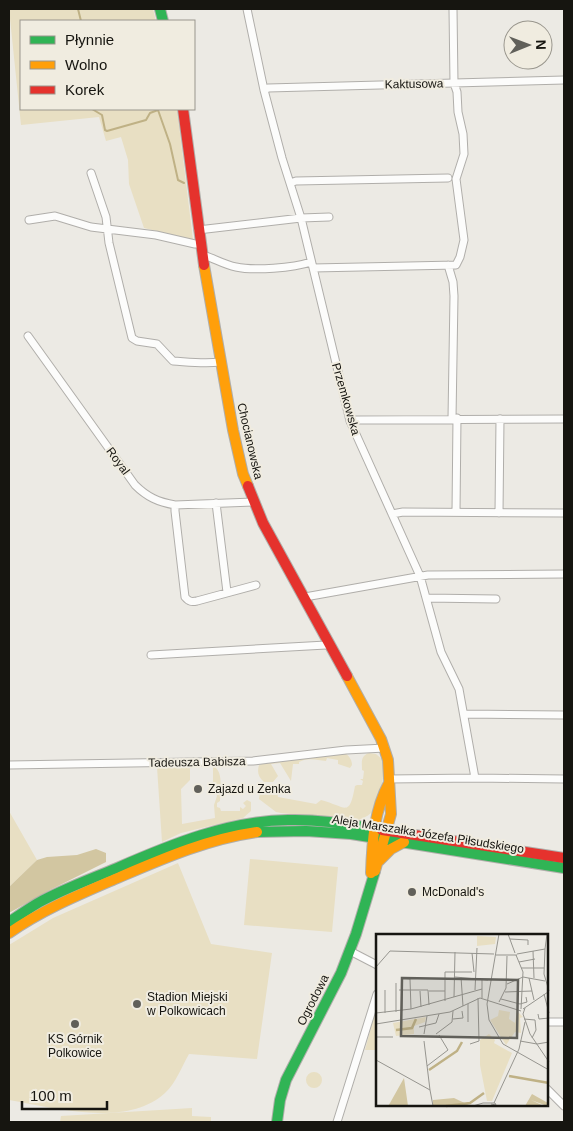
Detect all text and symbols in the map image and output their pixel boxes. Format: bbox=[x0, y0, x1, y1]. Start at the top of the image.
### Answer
legend bbox=[20, 20, 195, 110]
north arrow bbox=[503, 20, 553, 70]
text: Płynnie bbox=[65, 31, 114, 48]
text: N bbox=[533, 40, 549, 50]
text: Wolno bbox=[65, 56, 107, 73]
street label: Kaktusowa bbox=[385, 76, 444, 92]
text: Korek bbox=[65, 81, 105, 98]
street label: Przemkowska bbox=[329, 361, 363, 437]
street label: Chocianowska bbox=[234, 401, 266, 481]
street label: Royal bbox=[103, 444, 133, 478]
street label: Tadeusza Babisza bbox=[148, 754, 246, 770]
place label: Zajazd u Zenka bbox=[208, 782, 291, 796]
marker: Zajazd u Zenka bbox=[192, 783, 204, 795]
street label: Aleja Marszałka Józefa Piłsudskiego bbox=[331, 812, 525, 856]
place label: McDonald's bbox=[422, 885, 484, 899]
marker: McDonald's bbox=[406, 886, 418, 898]
inset map bbox=[376, 934, 548, 1106]
street label: Ogrodowa bbox=[294, 972, 332, 1028]
place label: Stadion Miejski w Polkowicach bbox=[146, 990, 228, 1018]
marker: Stadion Miejski w Polkowicach bbox=[131, 998, 143, 1010]
marker: KS Górnik Polkowice bbox=[69, 1018, 81, 1030]
place label: KS Górnik Polkowice bbox=[48, 1032, 103, 1060]
scale bar bbox=[22, 1078, 108, 1110]
text: 100 m bbox=[30, 1087, 72, 1104]

